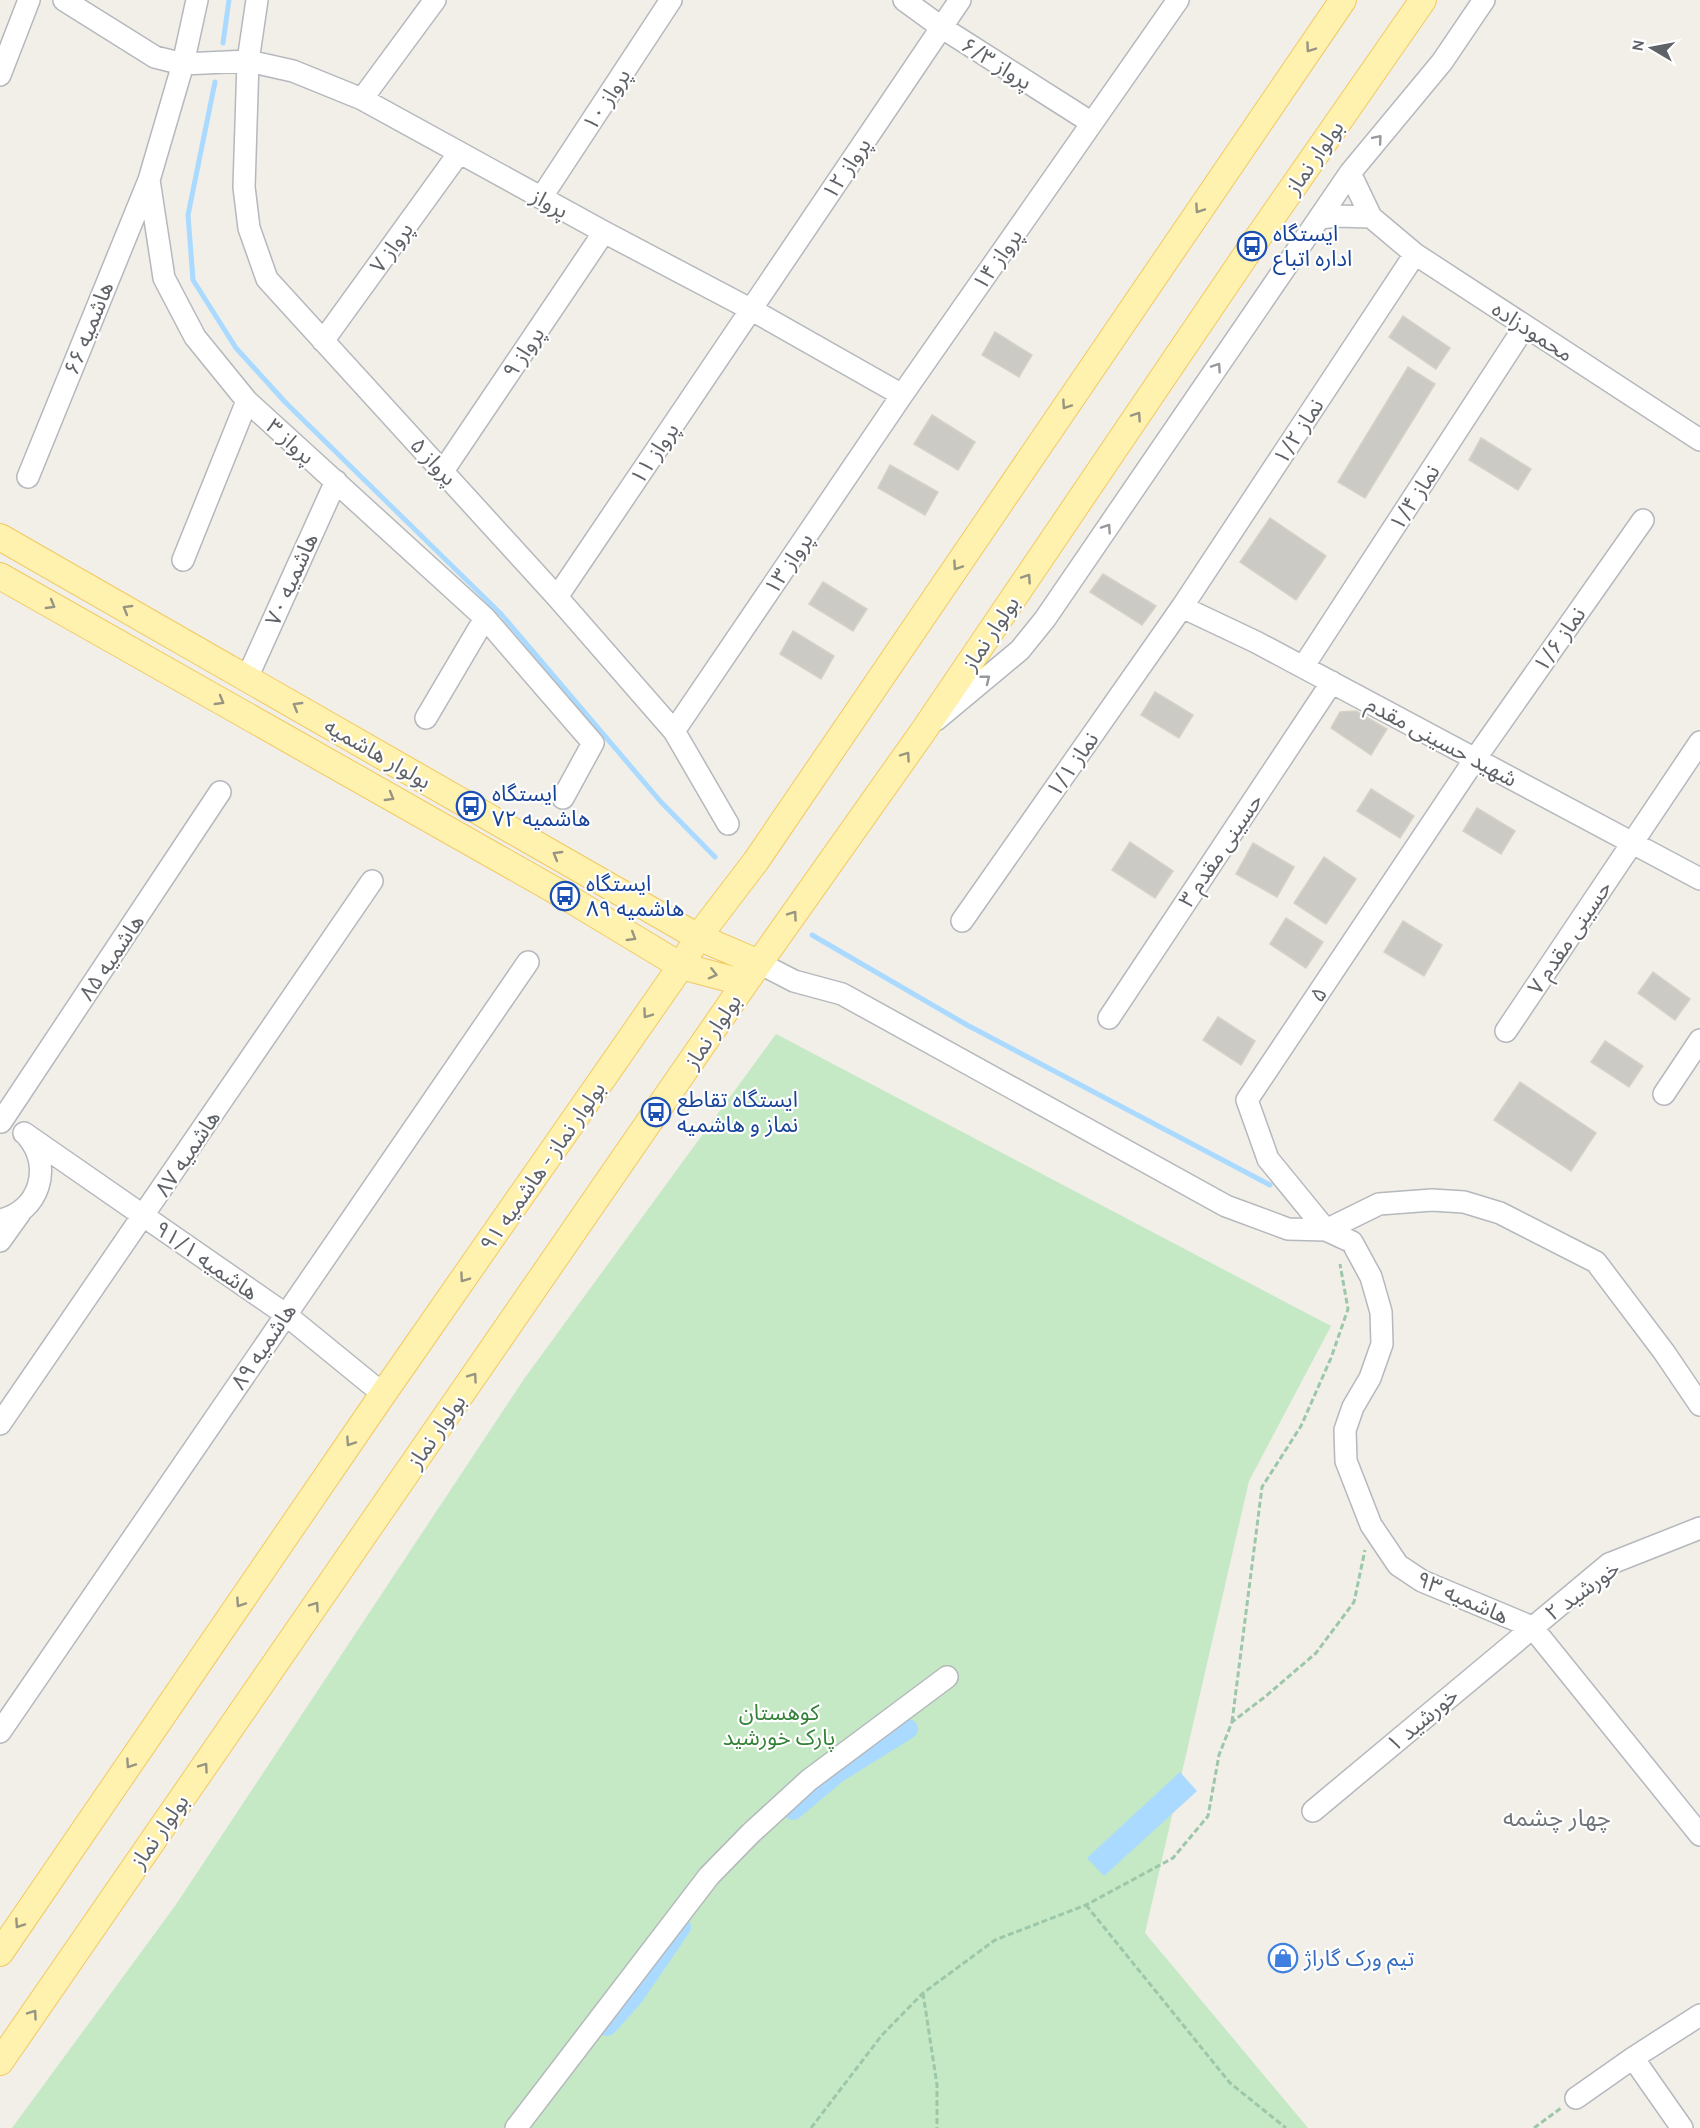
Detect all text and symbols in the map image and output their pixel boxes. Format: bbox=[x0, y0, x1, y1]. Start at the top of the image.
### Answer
north arrow bbox=[1622, 18, 1682, 78]
street label: پرواز ۶/۳ bbox=[956, 32, 1037, 97]
text: N bbox=[1627, 38, 1648, 53]
one-way arrow bbox=[1306, 42, 1317, 53]
street label: پرواز ۱۰ bbox=[577, 64, 637, 136]
street label: بولوار نماز bbox=[1279, 116, 1350, 200]
street label: پرواز ۱۲ bbox=[817, 133, 878, 205]
one-way arrow bbox=[1371, 135, 1382, 146]
street label: پرواز bbox=[525, 183, 573, 226]
one-way arrow bbox=[1195, 202, 1206, 213]
street label: پرواز ۷ bbox=[365, 217, 420, 279]
place label: ایستگاه اداره اتباع bbox=[1273, 221, 1352, 275]
street label: پرواز ۱۴ bbox=[967, 224, 1029, 296]
bus stop icon: ایستگاه اداره اتباع bbox=[1236, 230, 1268, 262]
street label: هاشمیه ۶۶ bbox=[58, 278, 119, 379]
street label: محمودزاده bbox=[1487, 296, 1578, 368]
street label: پرواز ۹ bbox=[497, 322, 551, 384]
one-way arrow bbox=[1210, 363, 1221, 374]
street label: نماز ۱/۲ bbox=[1268, 394, 1330, 469]
one-way arrow bbox=[1062, 398, 1073, 409]
one-way arrow bbox=[1130, 412, 1141, 423]
street label: پرواز ۳ bbox=[260, 413, 320, 471]
street label: پرواز ۱۱ bbox=[625, 418, 686, 490]
street label: پرواز ۵ bbox=[404, 432, 462, 492]
street label: نماز ۱/۴ bbox=[1384, 460, 1446, 535]
one-way arrow bbox=[1100, 523, 1111, 534]
street label: پرواز ۱۳ bbox=[759, 528, 820, 600]
street label: هاشمیه ۷۰ bbox=[260, 529, 324, 630]
one-way arrow bbox=[953, 559, 964, 570]
one-way arrow bbox=[1020, 573, 1031, 584]
street label: بولوار نماز bbox=[956, 591, 1025, 677]
one-way arrow bbox=[45, 598, 55, 609]
street label: نماز ۱/۶ bbox=[1528, 602, 1591, 677]
one-way arrow bbox=[123, 605, 133, 617]
one-way arrow bbox=[979, 676, 990, 687]
street label: شهید حسینی مقدم bbox=[1360, 691, 1521, 795]
one-way arrow bbox=[214, 694, 225, 705]
one-way arrow bbox=[292, 702, 303, 713]
street label: بولوار هاشمیه bbox=[320, 713, 435, 795]
street label: نماز ۱/۱ bbox=[1041, 727, 1104, 802]
one-way arrow bbox=[898, 752, 909, 763]
place label: ایستگاه هاشمیه ۷۲ bbox=[492, 781, 590, 832]
street label: حسینی مقدم ۳ bbox=[1173, 789, 1271, 914]
one-way arrow bbox=[384, 790, 394, 802]
bus stop icon: ایستگاه هاشمیه ۷۲ bbox=[455, 790, 487, 822]
one-way arrow bbox=[553, 851, 563, 863]
place label: ایستگاه هاشمیه ۸۹ bbox=[586, 871, 684, 922]
street label: حسینی مقدم ۷ bbox=[1522, 876, 1620, 1001]
bus stop icon: ایستگاه هاشمیه ۸۹ bbox=[549, 880, 581, 912]
street label: هاشمیه ۸۵ bbox=[74, 910, 150, 1006]
one-way arrow bbox=[786, 911, 797, 922]
one-way arrow bbox=[626, 929, 636, 941]
one-way arrow bbox=[708, 967, 718, 980]
street label: ۵ bbox=[1305, 982, 1333, 1007]
street label: بولوار نماز bbox=[678, 989, 747, 1075]
one-way arrow bbox=[643, 1008, 654, 1019]
street label: بولوار نماز - هاشمیه ۹۱ bbox=[475, 1077, 611, 1256]
place label: ایستگاه تقاطع نماز و هاشمیه bbox=[677, 1087, 798, 1138]
bus stop icon: ایستگاه تقاطع نماز و هاشمیه bbox=[640, 1096, 672, 1128]
street label: هاشمیه ۸۷ bbox=[150, 1106, 226, 1202]
street label: هاشمیه ۹۱/۱ bbox=[150, 1216, 263, 1306]
one-way arrow bbox=[460, 1271, 471, 1282]
street label: هاشمیه ۸۹ bbox=[226, 1299, 302, 1395]
one-way arrow bbox=[466, 1372, 477, 1383]
street label: بولوار نماز bbox=[401, 1390, 472, 1474]
one-way arrow bbox=[346, 1435, 357, 1446]
street label: خورشید ۲ bbox=[1540, 1555, 1625, 1627]
street label: هاشمیه ۹۳ bbox=[1412, 1566, 1513, 1630]
one-way arrow bbox=[236, 1596, 247, 1607]
one-way arrow bbox=[308, 1602, 319, 1613]
street label: خورشید ۱ bbox=[1381, 1682, 1464, 1757]
park label: کوهستان پارک خورشید bbox=[723, 1700, 835, 1752]
one-way arrow bbox=[126, 1757, 137, 1768]
one-way arrow bbox=[197, 1763, 208, 1774]
street label: بولوار نماز bbox=[124, 1790, 195, 1874]
district label: چهار چشمه bbox=[1503, 1804, 1611, 1833]
one-way arrow bbox=[16, 1918, 27, 1929]
shop icon: تیم ورک گاراژ bbox=[1267, 1942, 1299, 1974]
place label: تیم ورک گاراژ bbox=[1303, 1946, 1414, 1975]
one-way arrow bbox=[26, 2009, 37, 2020]

